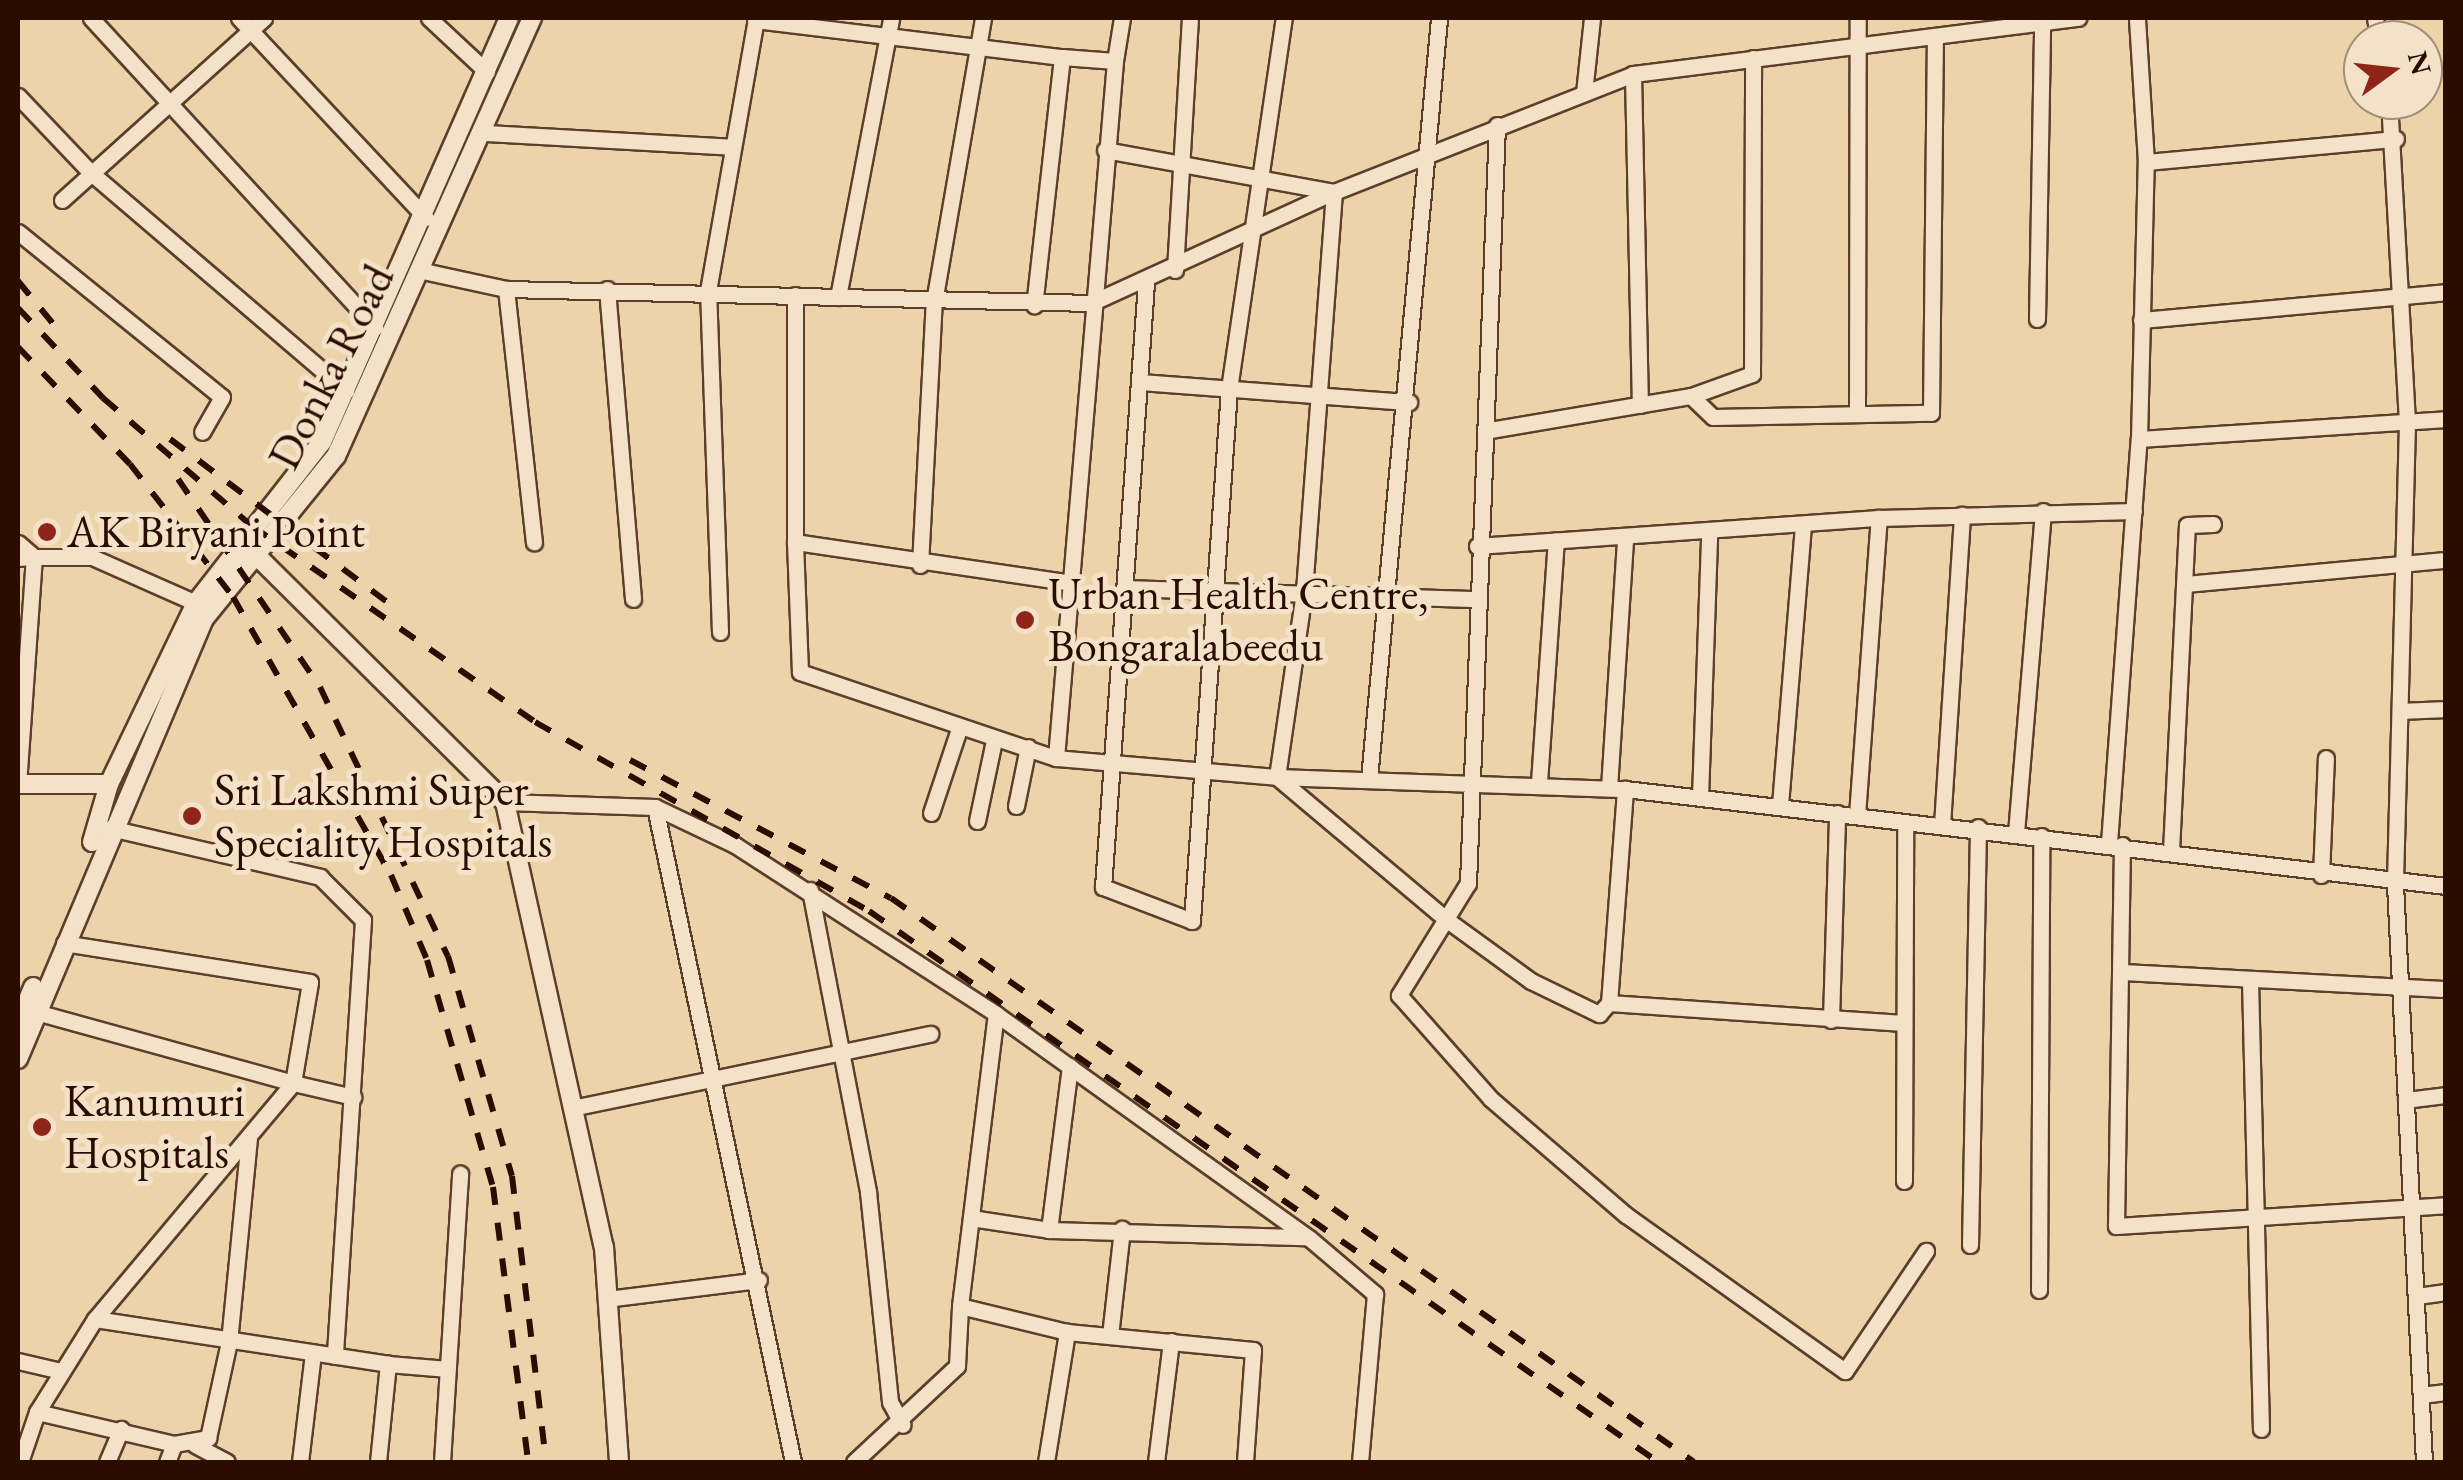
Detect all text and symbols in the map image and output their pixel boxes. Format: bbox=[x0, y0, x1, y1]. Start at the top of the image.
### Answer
north arrow bbox=[2343, 20, 2443, 120]
text: N bbox=[2400, 47, 2440, 78]
street label: Donka Road bbox=[257, 256, 405, 478]
place label: AK Biryani Point bbox=[67, 505, 365, 559]
marker: AK Biryani Point bbox=[36, 521, 58, 543]
place label: Urban Health Centre, Bongaralabeedu bbox=[1048, 567, 1429, 673]
marker: Urban Health Centre, Bongaralabeedu bbox=[1012, 607, 1038, 633]
place label: Sri Lakshmi Super Speciality Hospitals bbox=[214, 763, 552, 869]
marker: Sri Lakshmi Super Speciality Hospitals bbox=[179, 803, 205, 829]
place label: Kanumuri Hospitals bbox=[64, 1074, 245, 1180]
marker: Kanumuri Hospitals bbox=[29, 1114, 55, 1140]

